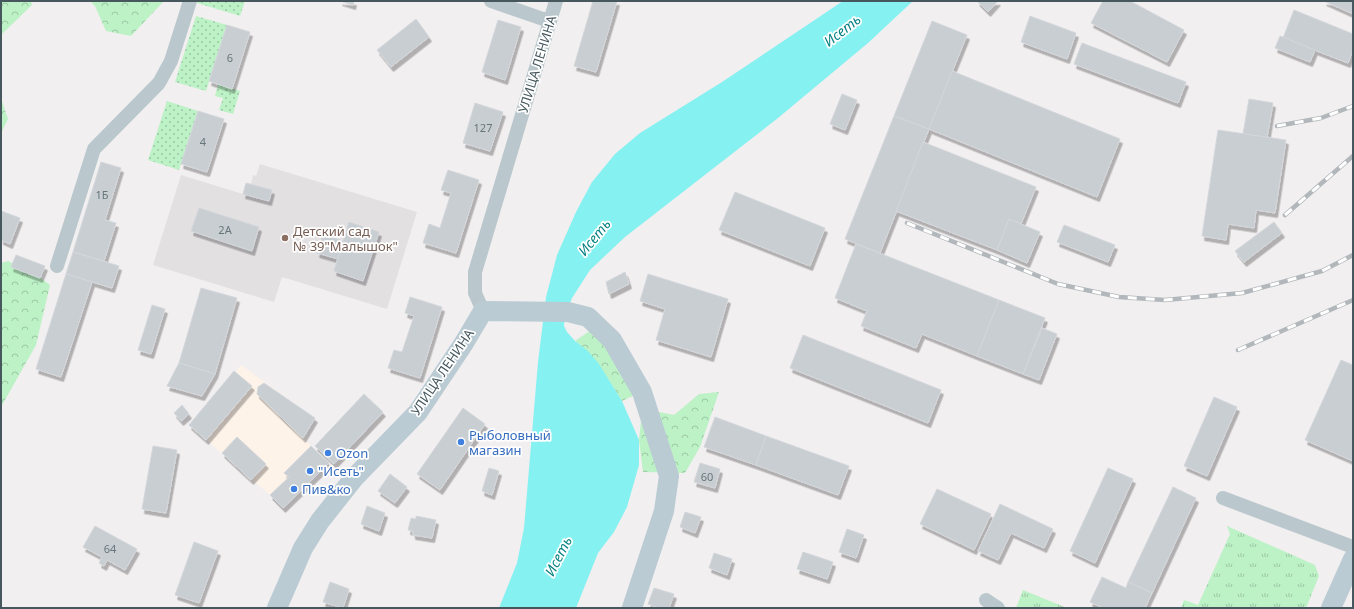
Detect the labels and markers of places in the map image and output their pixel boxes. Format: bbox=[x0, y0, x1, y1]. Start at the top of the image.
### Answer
place label: Детский сад № 39"Малышок" bbox=[293, 222, 398, 255]
marker: Детский сад № 39"Малышок" bbox=[280, 233, 290, 243]
place label: Рыболовный магазин bbox=[469, 426, 551, 459]
marker: Рыболовный магазин bbox=[456, 437, 466, 447]
place label: Ozon bbox=[336, 444, 368, 462]
marker: Ozon bbox=[323, 448, 333, 458]
place label: "Исеть" bbox=[318, 462, 364, 480]
marker: "Исеть" bbox=[305, 466, 315, 476]
place label: Пив&ко bbox=[302, 480, 351, 498]
marker: Пив&ко bbox=[289, 484, 299, 494]

